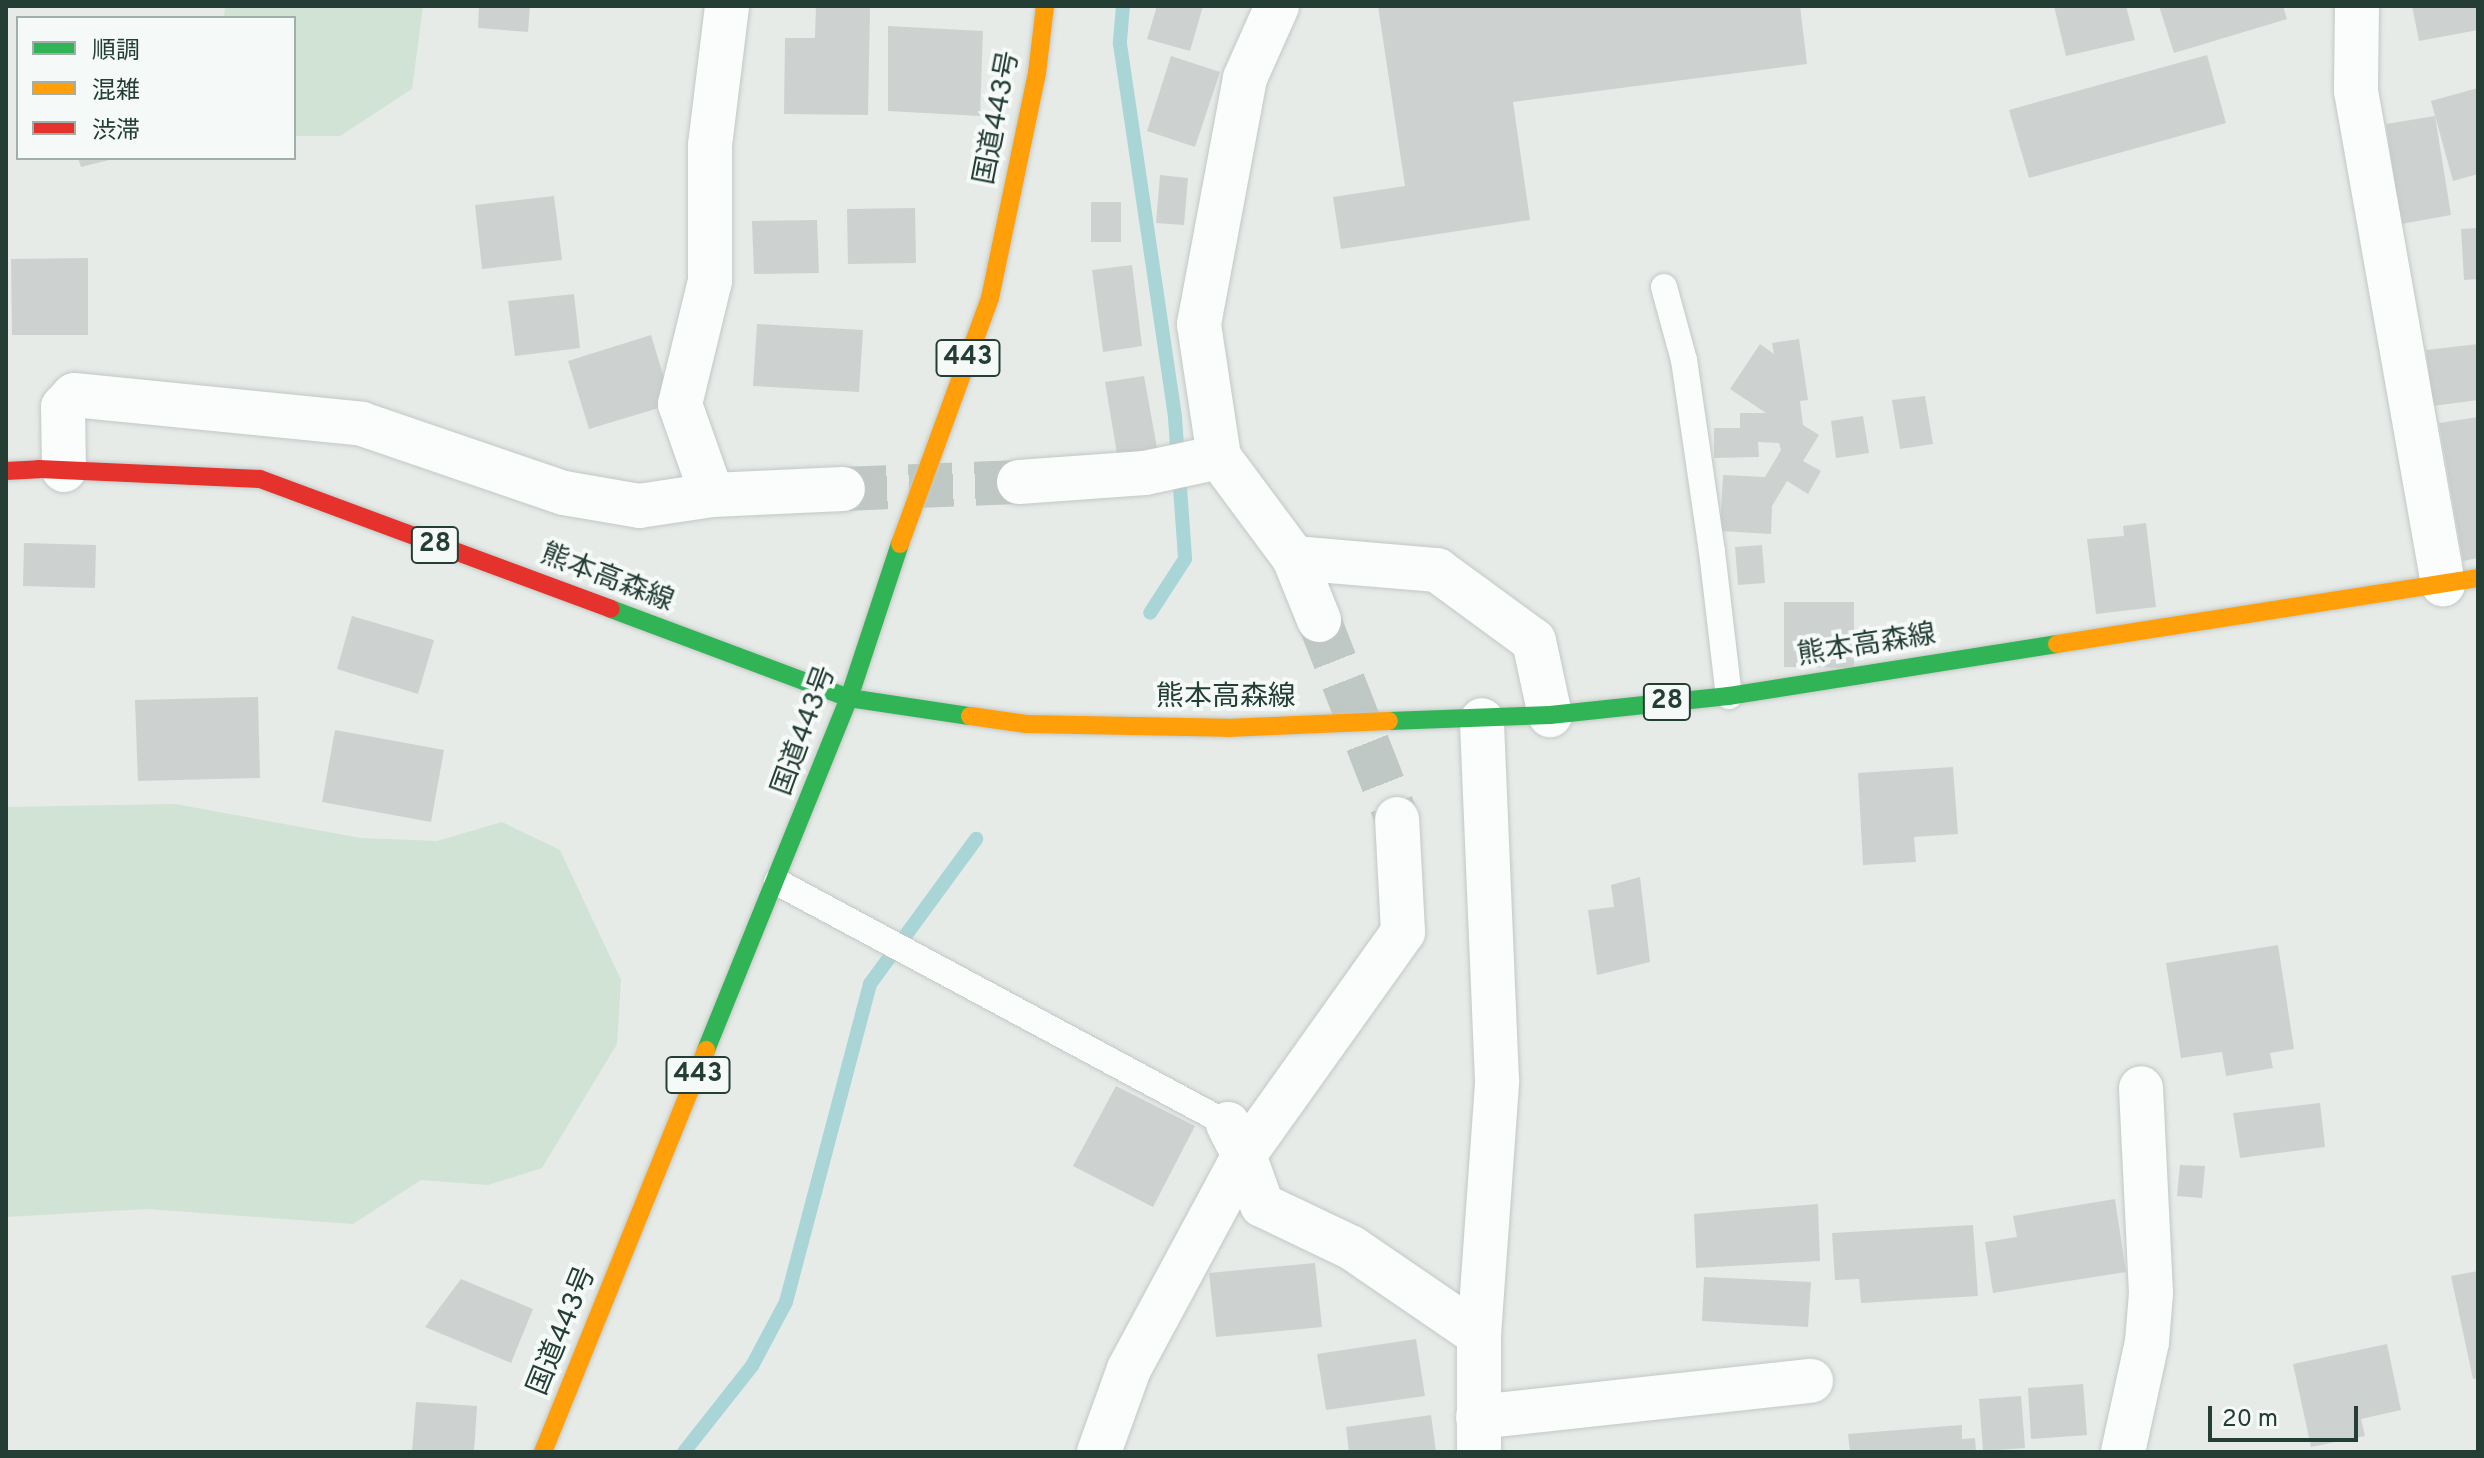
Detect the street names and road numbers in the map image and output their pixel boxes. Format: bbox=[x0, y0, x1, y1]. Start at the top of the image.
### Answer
street label: 国道443号 bbox=[969, 48, 1027, 188]
road number: 443 bbox=[934, 336, 1002, 380]
road number: 28 bbox=[409, 523, 461, 567]
street label: 熊本高森線 bbox=[536, 538, 678, 620]
street label: 熊本高森線 bbox=[1795, 618, 1939, 674]
street label: 国道443号 bbox=[766, 662, 844, 800]
road number: 28 bbox=[1641, 680, 1693, 724]
street label: 熊本高森線 bbox=[1156, 681, 1296, 715]
road number: 443 bbox=[664, 1053, 732, 1097]
street label: 国道443号 bbox=[522, 1262, 604, 1400]

